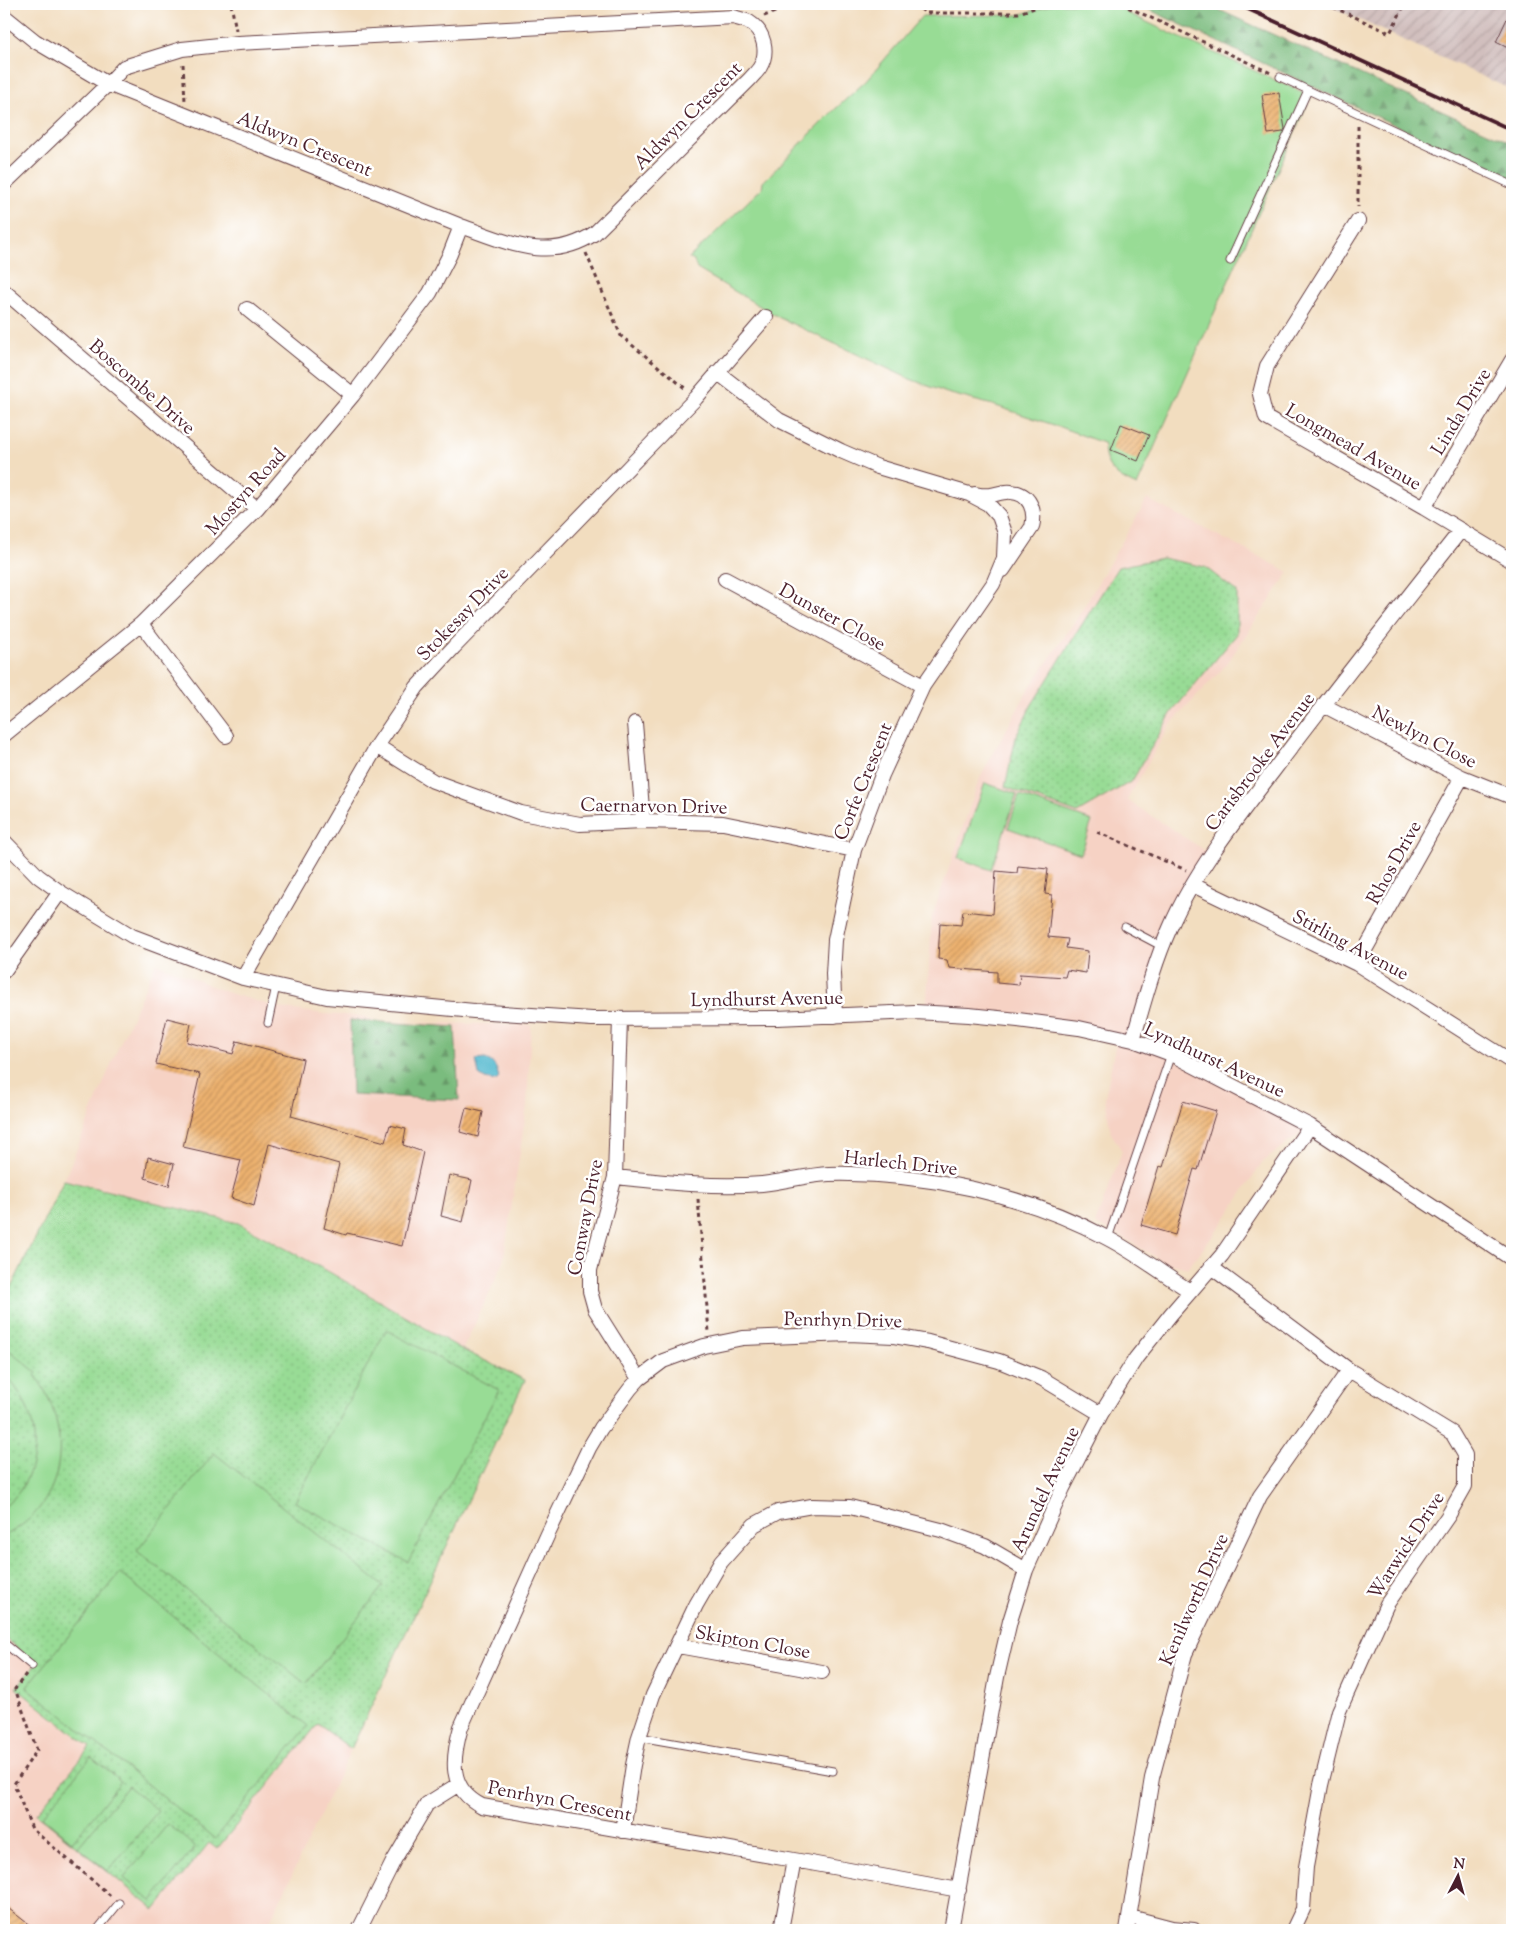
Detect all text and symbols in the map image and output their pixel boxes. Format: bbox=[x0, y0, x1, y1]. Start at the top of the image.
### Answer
street label: Aldwyn Crescent bbox=[628, 56, 749, 177]
street label: Aldwyn Crescent bbox=[232, 106, 376, 185]
street label: Boscombe Drive bbox=[82, 334, 201, 442]
street label: Linda Drive bbox=[1426, 364, 1499, 461]
street label: Longmead Avenue bbox=[1280, 398, 1426, 498]
street label: Mostyn Road bbox=[200, 443, 294, 542]
street label: Stokesay Drive bbox=[412, 561, 516, 668]
street label: Dunster Close bbox=[773, 578, 890, 659]
street label: Carisbrooke Avenue bbox=[1200, 687, 1322, 838]
street label: Newlyn Close bbox=[1367, 700, 1481, 776]
street label: Corfe Crescent bbox=[828, 719, 900, 845]
street label: Caernarvon Drive bbox=[580, 793, 728, 822]
street label: Rhos Drive bbox=[1361, 816, 1429, 910]
street label: Stirling Avenue bbox=[1287, 904, 1413, 988]
street label: Lyndhurst Avenue bbox=[690, 986, 844, 1015]
street label: Lyndhurst Avenue bbox=[1139, 1017, 1289, 1106]
street label: Harlech Drive bbox=[843, 1145, 959, 1184]
street label: Conway Drive bbox=[562, 1157, 611, 1278]
street label: Penrhyn Drive bbox=[784, 1307, 902, 1336]
street label: Arundel Avenue bbox=[1005, 1422, 1087, 1558]
street label: Warwick Drive bbox=[1362, 1487, 1452, 1606]
street label: Kenilworth Drive bbox=[1154, 1529, 1237, 1670]
street label: Skipton Close bbox=[693, 1620, 813, 1667]
street label: Penrhyn Crescent bbox=[485, 1775, 634, 1830]
north arrow bbox=[1434, 1852, 1484, 1902]
text: N bbox=[1453, 1855, 1466, 1876]

